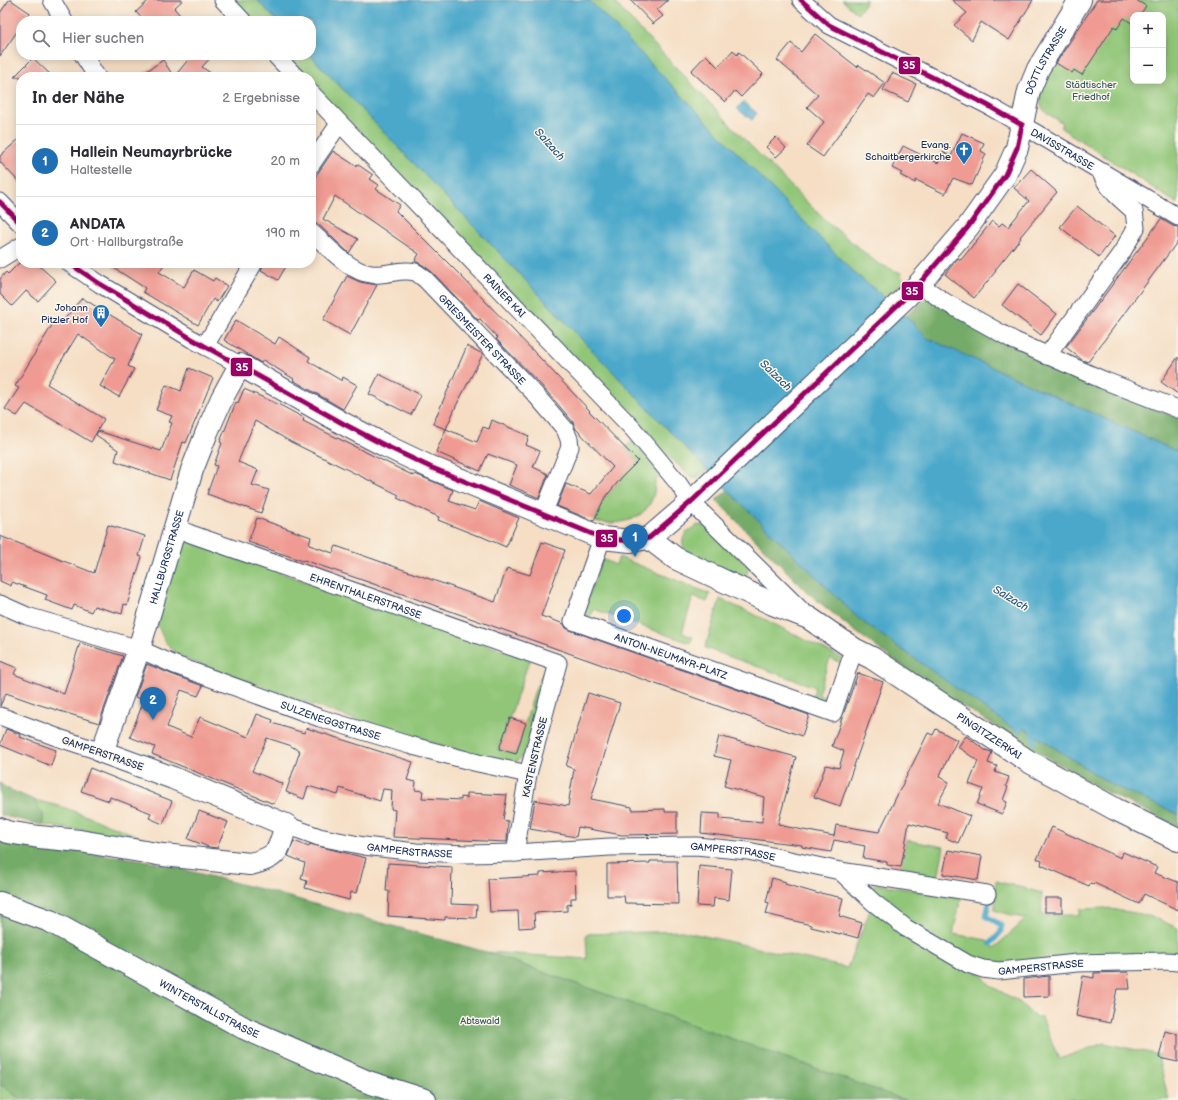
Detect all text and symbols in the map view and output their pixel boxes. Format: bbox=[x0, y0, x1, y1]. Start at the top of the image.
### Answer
map controls bbox=[1130, 12, 1166, 84]
button: + bbox=[1130, 12, 1166, 48]
search box bbox=[16, 16, 316, 60]
street label: DÖTTLSTRASSE bbox=[1023, 24, 1070, 97]
icon: search bbox=[30, 27, 52, 49]
text: Hier suchen bbox=[62, 29, 144, 48]
button: − bbox=[1130, 48, 1166, 84]
line badge: 35 bbox=[898, 56, 921, 75]
text: 35 bbox=[903, 59, 916, 72]
park label: Städtischer Friedhof bbox=[1066, 79, 1117, 103]
text: In der Nähe bbox=[32, 88, 125, 108]
text: 2 Ergebnisse bbox=[222, 90, 300, 106]
water label: Salzach bbox=[532, 126, 567, 163]
street label: DAVISSTRASSE bbox=[1028, 126, 1096, 173]
place label: Evang. Schaitbergerkirche bbox=[865, 139, 951, 163]
church icon: Evang. Schaitbergerkirche bbox=[954, 140, 974, 165]
text: Hallein Neumayrbrücke bbox=[70, 143, 232, 162]
text: 1 bbox=[42, 153, 48, 169]
text: 20 m bbox=[270, 153, 300, 169]
text: Haltestelle bbox=[70, 162, 132, 178]
text: ANDATA bbox=[70, 215, 125, 234]
text: 2 bbox=[41, 225, 49, 241]
text: 190 m bbox=[266, 225, 300, 241]
text: Ort · Hallburgstraße bbox=[70, 234, 183, 250]
street label: RAINER KAI bbox=[480, 271, 528, 320]
line badge: 35 bbox=[901, 281, 924, 301]
text: 35 bbox=[906, 285, 919, 298]
street label: GRIESMEISTER STRASSE bbox=[436, 292, 528, 388]
place label: Johann Pitzler Hof bbox=[41, 302, 88, 326]
building icon: Johann Pitzler Hof bbox=[91, 303, 111, 328]
line badge: 35 bbox=[230, 357, 253, 377]
water label: Salzach bbox=[757, 357, 794, 394]
text: 35 bbox=[236, 361, 249, 374]
street label: HALLBURGSTRASSE bbox=[148, 508, 187, 606]
pin: 1 bbox=[622, 524, 648, 557]
line badge: 35 bbox=[595, 529, 618, 548]
text: 35 bbox=[601, 532, 614, 545]
street label: EHRENTHALERSTRASSE bbox=[308, 571, 424, 622]
water label: Salzach bbox=[991, 583, 1031, 614]
your location bbox=[614, 606, 634, 626]
street label: ANTON-NEUMAYR-PLATZ bbox=[613, 631, 730, 682]
pin: 2 bbox=[140, 687, 166, 720]
street label: SULZENEGGSTRASSE bbox=[279, 699, 382, 743]
street label: PINGITZZERKAI bbox=[954, 711, 1023, 762]
street label: KASTENSTRASSE bbox=[520, 715, 550, 799]
street label: GAMPERSTRASSE bbox=[60, 734, 146, 774]
street label: GAMPERSTRASSE bbox=[366, 841, 453, 860]
street label: GAMPERSTRASSE bbox=[690, 841, 777, 864]
street label: GAMPERSTRASSE bbox=[998, 958, 1084, 978]
street label: WINTERSTALLSTRASSE bbox=[157, 977, 261, 1041]
park label: Abtswald bbox=[460, 1015, 500, 1027]

